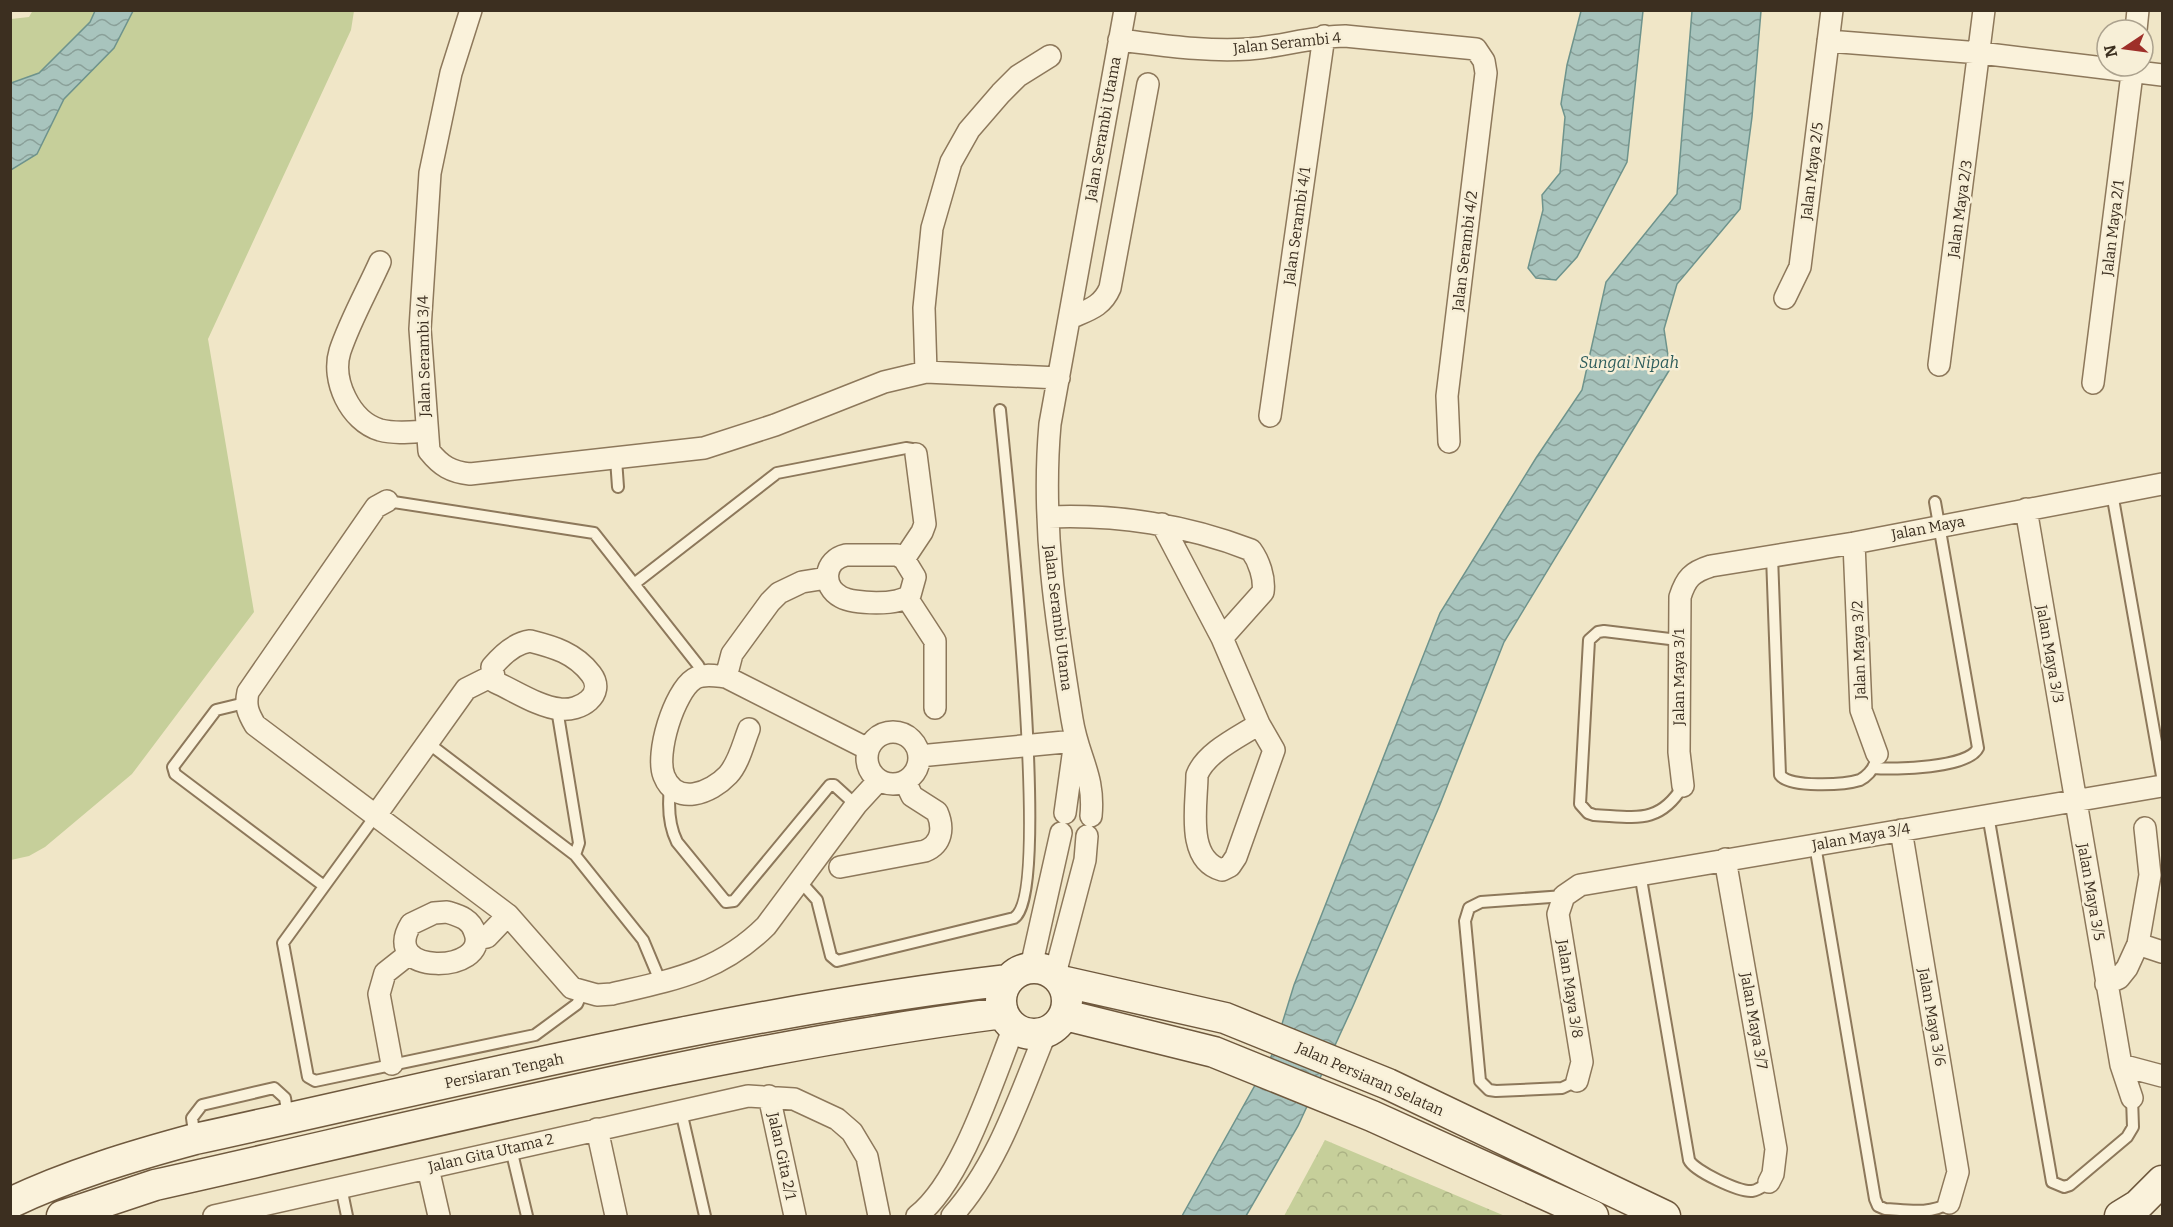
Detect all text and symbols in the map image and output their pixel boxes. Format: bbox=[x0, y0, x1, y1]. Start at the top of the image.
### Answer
north arrow bbox=[2095, 18, 2155, 78]
street label: Jalan Serambi 4 bbox=[1231, 28, 1342, 58]
text: N bbox=[2100, 43, 2122, 59]
street label: Jalan Serambi Utama bbox=[1081, 55, 1125, 204]
street label: Jalan Maya 2/5 bbox=[1797, 121, 1827, 222]
street label: Jalan Maya 2/3 bbox=[1944, 159, 1976, 260]
street label: Jalan Serambi 4/1 bbox=[1280, 166, 1314, 287]
street label: Jalan Maya 2/1 bbox=[2098, 179, 2128, 278]
street label: Jalan Serambi 4/2 bbox=[1449, 190, 1481, 313]
street label: Jalan Serambi 3/4 bbox=[414, 295, 434, 418]
water label: Sungai Nipah bbox=[1579, 353, 1679, 372]
street label: Jalan Maya bbox=[1889, 512, 1966, 544]
street label: Jalan Serambi Utama bbox=[1040, 543, 1076, 692]
street label: Jalan Maya 3/2 bbox=[1848, 600, 1870, 701]
street label: Jalan Maya 3/3 bbox=[2032, 603, 2067, 704]
street label: Jalan Maya 3/1 bbox=[1670, 629, 1688, 726]
street label: Jalan Maya 3/4 bbox=[1809, 819, 1912, 855]
street label: Jalan Maya 3/5 bbox=[2073, 841, 2108, 942]
street label: Jalan Maya 3/8 bbox=[1553, 937, 1587, 1040]
street label: Jalan Maya 3/6 bbox=[1914, 965, 1950, 1068]
street label: Jalan Maya 3/7 bbox=[1736, 970, 1771, 1071]
street label: Jalan Persiaran Selatan bbox=[1292, 1038, 1447, 1120]
street label: Persiaran Tengah bbox=[443, 1049, 566, 1092]
street label: Jalan Gita 2/1 bbox=[764, 1110, 800, 1201]
street label: Jalan Gita Utama 2 bbox=[426, 1130, 555, 1176]

